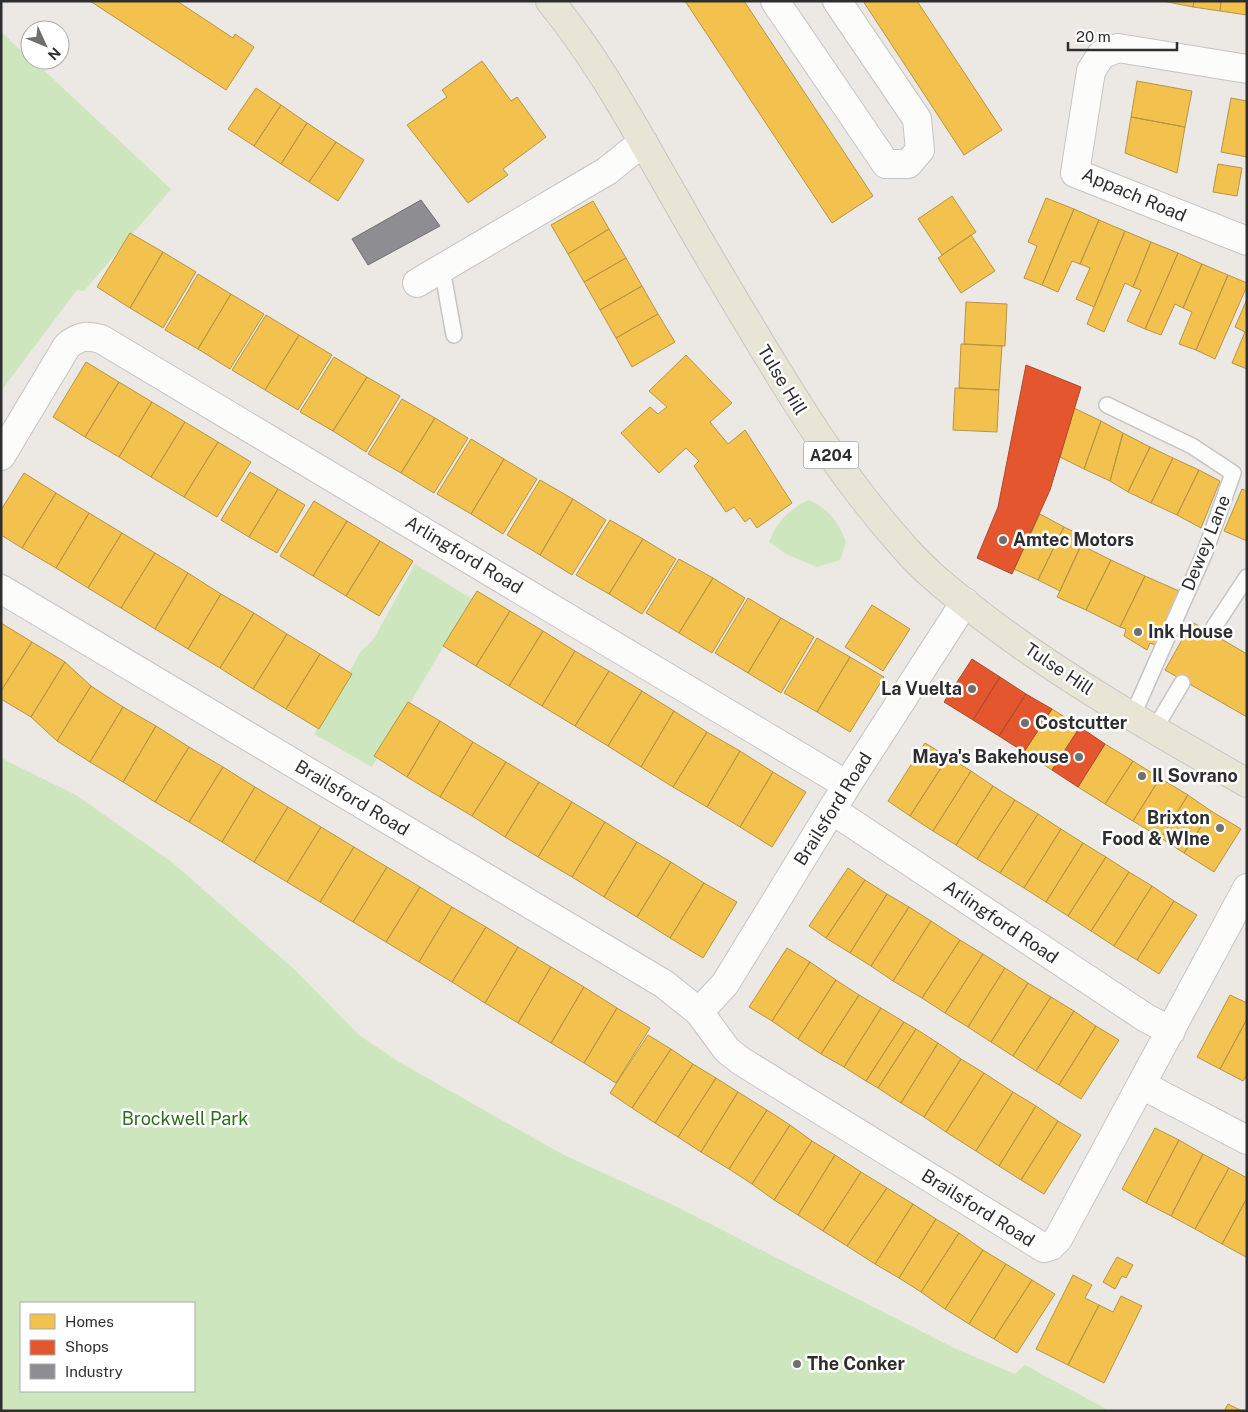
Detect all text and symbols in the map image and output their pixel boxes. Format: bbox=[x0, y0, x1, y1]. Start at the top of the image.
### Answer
north arrow bbox=[20, 20, 70, 70]
scale bar bbox=[1068, 20, 1177, 52]
text: 20 m bbox=[1076, 28, 1111, 45]
text: N bbox=[45, 45, 64, 64]
street label: Appach Road bbox=[1079, 163, 1189, 226]
street label: Tulse Hill bbox=[753, 341, 812, 419]
road number: A204 bbox=[804, 442, 858, 468]
street label: Dewey Lane bbox=[1177, 492, 1234, 594]
street label: Arlingford Road bbox=[402, 511, 527, 598]
place label: Amtec Motors bbox=[1013, 529, 1134, 550]
marker: Amtec Motors bbox=[997, 534, 1009, 546]
place label: Ink House bbox=[1148, 621, 1233, 642]
marker: Ink House bbox=[1132, 626, 1144, 638]
street label: Tulse Hill bbox=[1021, 638, 1097, 699]
place label: La Vuelta bbox=[881, 678, 962, 699]
marker: La Vuelta bbox=[966, 683, 978, 695]
place label: Costcutter bbox=[1035, 712, 1128, 733]
marker: Costcutter bbox=[1019, 717, 1031, 729]
place label: Maya's Bakehouse bbox=[912, 746, 1069, 767]
street label: Brailsford Road bbox=[789, 748, 876, 869]
marker: Maya's Bakehouse bbox=[1073, 751, 1085, 763]
street label: Brailsford Road bbox=[291, 755, 413, 840]
place label: Il Sovrano bbox=[1152, 765, 1238, 786]
marker: Il Sovrano bbox=[1136, 770, 1148, 782]
place label: Brixton Food & WIne bbox=[1102, 807, 1210, 849]
marker: Brixton Food & WIne bbox=[1214, 822, 1226, 834]
street label: Arlingford Road bbox=[940, 876, 1062, 968]
park label: Brockwell Park bbox=[122, 1108, 248, 1129]
street label: Brailsford Road bbox=[918, 1164, 1039, 1251]
legend bbox=[20, 1302, 195, 1392]
text: Homes bbox=[65, 1313, 114, 1330]
text: Shops bbox=[65, 1338, 109, 1355]
place label: The Conker bbox=[807, 1353, 905, 1374]
marker: The Conker bbox=[791, 1358, 803, 1370]
text: Industry bbox=[65, 1363, 123, 1380]

